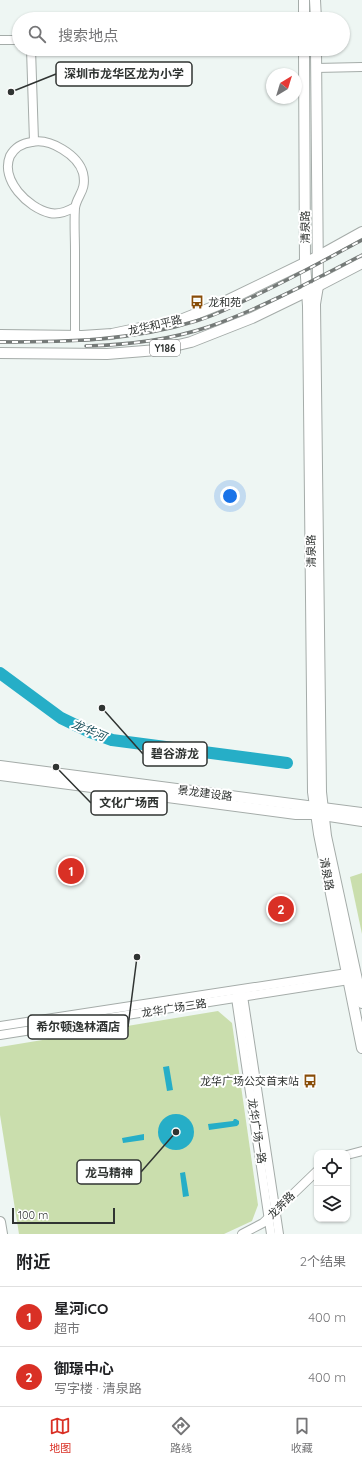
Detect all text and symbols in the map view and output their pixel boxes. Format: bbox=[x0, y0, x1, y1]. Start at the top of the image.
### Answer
search box bbox=[12, 12, 350, 56]
icon: search bbox=[26, 23, 48, 45]
text: 搜索地点 bbox=[58, 26, 118, 45]
callout: 深圳市龙华区龙为小学 bbox=[56, 62, 192, 86]
text: 深圳市龙华区龙为小学 bbox=[64, 66, 184, 81]
north arrow bbox=[266, 68, 302, 104]
street label: 清泉路 bbox=[298, 211, 312, 244]
bus stop icon: 龙和苑 bbox=[189, 294, 205, 310]
place label: 龙和苑 bbox=[208, 295, 241, 309]
street label: 龙华和平路 bbox=[127, 312, 183, 338]
road number: Y186 bbox=[150, 340, 180, 356]
your location bbox=[220, 486, 240, 506]
street label: 清泉路 bbox=[304, 534, 318, 568]
water label: 龙华河 bbox=[69, 716, 110, 745]
callout: 碧谷游龙 bbox=[143, 742, 207, 766]
text: 碧谷游龙 bbox=[151, 746, 199, 761]
street label: 景龙建设路 bbox=[177, 783, 233, 803]
callout: 文化广场西 bbox=[91, 791, 167, 815]
text: 文化广场西 bbox=[99, 795, 159, 810]
pin: 1 bbox=[58, 856, 84, 886]
street label: 清泉路 bbox=[317, 856, 337, 892]
pin: 2 bbox=[268, 894, 294, 924]
street label: 龙华广场三路 bbox=[140, 996, 208, 1020]
callout: 希尔顿逸林酒店 bbox=[28, 1015, 128, 1039]
text: 希尔顿逸林酒店 bbox=[36, 1019, 120, 1034]
bus stop icon: 龙华广场公交首末站 bbox=[302, 1073, 318, 1089]
place label: 龙华广场公交首末站 bbox=[200, 1074, 299, 1088]
street label: 龙华广场一路 bbox=[245, 1097, 269, 1165]
map controls bbox=[314, 1150, 350, 1222]
button: locate bbox=[314, 1150, 350, 1186]
callout: 龙马精神 bbox=[77, 1160, 141, 1184]
text: 龙马精神 bbox=[85, 1165, 133, 1180]
button: layers bbox=[314, 1186, 350, 1222]
street label: 龙奔路 bbox=[264, 1188, 298, 1222]
scale bar bbox=[12, 1206, 115, 1225]
text: 100 m bbox=[18, 1208, 48, 1222]
text: 附近 bbox=[16, 1251, 50, 1272]
text: 2个结果 bbox=[300, 1253, 346, 1269]
text: 星河iCO bbox=[54, 1299, 108, 1318]
text: 1 bbox=[26, 1309, 32, 1325]
text: 400 m bbox=[308, 1309, 346, 1325]
text: 超市 bbox=[54, 1320, 80, 1336]
text: 御璟中心 bbox=[54, 1359, 114, 1378]
text: 2 bbox=[25, 1369, 33, 1385]
text: 400 m bbox=[308, 1369, 346, 1385]
text: 写字楼 · 清泉路 bbox=[54, 1380, 142, 1396]
tab: 地图 bbox=[49, 1415, 71, 1455]
tab: 路线 bbox=[170, 1415, 192, 1455]
tab: 收藏 bbox=[291, 1415, 313, 1455]

